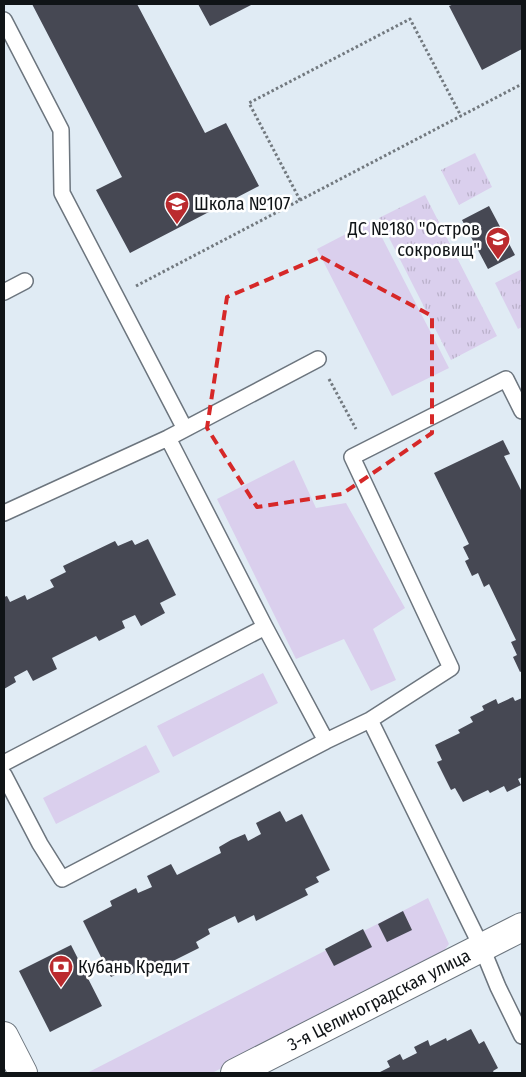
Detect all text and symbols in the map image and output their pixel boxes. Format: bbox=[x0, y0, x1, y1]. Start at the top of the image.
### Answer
school or university icon: Школа №107 bbox=[164, 191, 190, 225]
place label: Школа №107 bbox=[194, 193, 290, 215]
place label: ДС №180 "Остров сокровищ" bbox=[347, 218, 480, 261]
school or university icon: ДС №180 "Остров сокровищ" bbox=[485, 226, 511, 260]
street label: 3-я Целиноградская улица bbox=[284, 944, 474, 1056]
bank icon: Кубань Кредит bbox=[48, 954, 74, 988]
place label: Кубань Кредит bbox=[78, 956, 190, 978]

